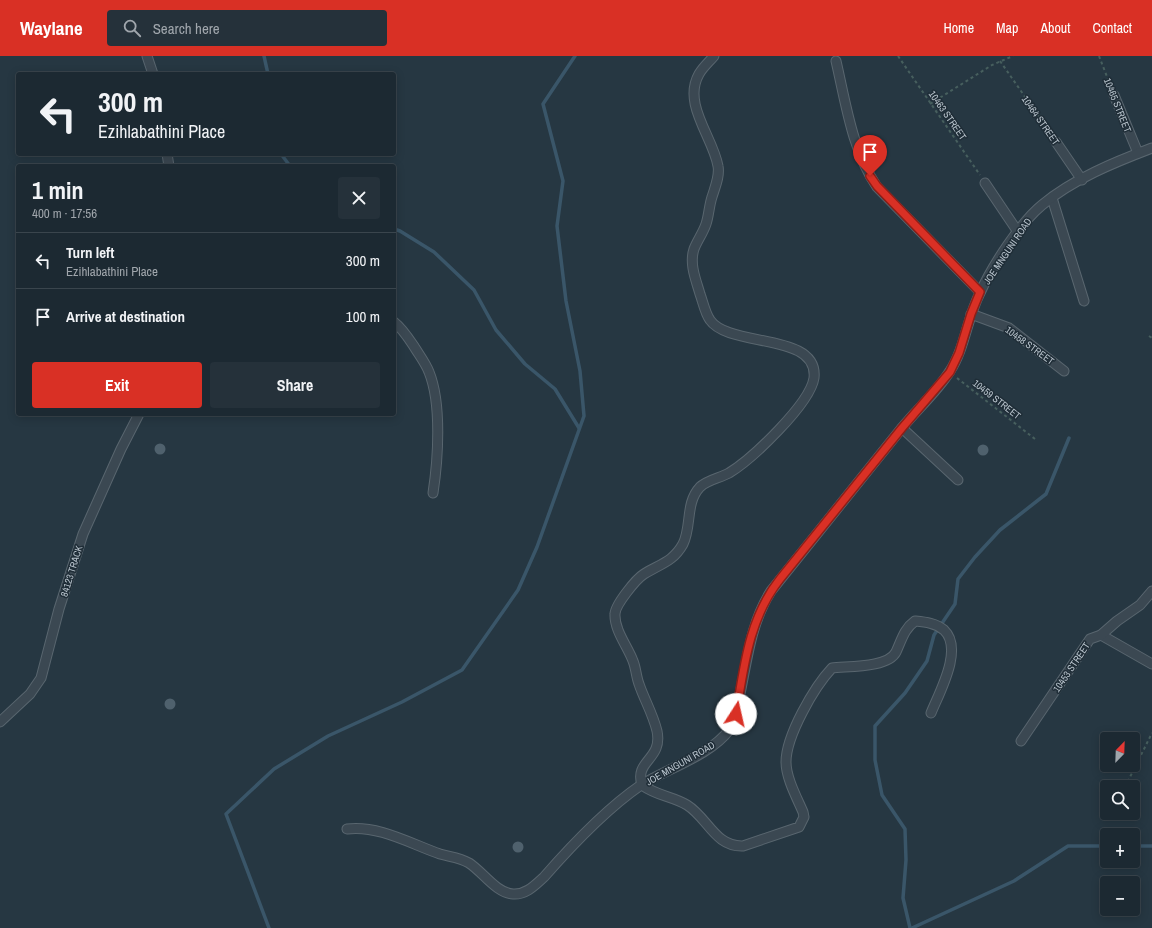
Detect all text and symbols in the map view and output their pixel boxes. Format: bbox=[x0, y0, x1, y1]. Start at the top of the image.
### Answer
search box bbox=[107, 10, 387, 46]
text: Waylane bbox=[20, 15, 83, 41]
icon: search bbox=[121, 17, 143, 39]
text: Search here bbox=[153, 18, 220, 39]
text: Home bbox=[943, 19, 974, 37]
text: Map bbox=[996, 19, 1018, 37]
text: About bbox=[1040, 19, 1070, 37]
text: Contact bbox=[1092, 19, 1132, 37]
street label: 10465 STREET bbox=[1101, 76, 1134, 134]
text: 300 m bbox=[98, 83, 163, 121]
icon: left bbox=[32, 88, 84, 140]
street label: 10463 STREET bbox=[926, 88, 969, 143]
street label: 10464 STREET bbox=[1019, 93, 1062, 148]
text: Ezihlabathini Place bbox=[98, 119, 225, 144]
pin bbox=[853, 135, 887, 176]
icon: arrive bbox=[859, 141, 881, 163]
text: 1 min bbox=[32, 174, 83, 206]
button: close bbox=[338, 177, 380, 219]
text: 400 m · 17:56 bbox=[32, 205, 97, 222]
street label: JOE MNGUNI ROAD bbox=[980, 215, 1035, 287]
text: Turn left bbox=[66, 242, 114, 263]
icon: left bbox=[32, 250, 54, 272]
text: 300 m bbox=[346, 250, 380, 271]
text: Ezihlabathini Place bbox=[66, 263, 158, 280]
icon: arrive bbox=[32, 306, 54, 328]
text: Arrive at destination bbox=[66, 306, 185, 327]
text: 100 m bbox=[346, 306, 380, 327]
street label: 10458 STREET bbox=[1003, 323, 1057, 368]
button: Exit bbox=[32, 362, 202, 408]
button: Share bbox=[210, 362, 380, 408]
street label: 10459 STREET bbox=[970, 377, 1023, 422]
street label: 84123 TRACK bbox=[58, 544, 86, 598]
street label: 10453 STREET bbox=[1050, 640, 1093, 695]
position arrow bbox=[715, 693, 757, 735]
north arrow bbox=[1100, 732, 1140, 772]
map controls bbox=[1100, 732, 1140, 916]
street label: JOE MNGUNI ROAD bbox=[643, 738, 717, 788]
button: search bbox=[1100, 780, 1140, 820]
button: + bbox=[1100, 828, 1140, 868]
button: − bbox=[1100, 876, 1140, 916]

